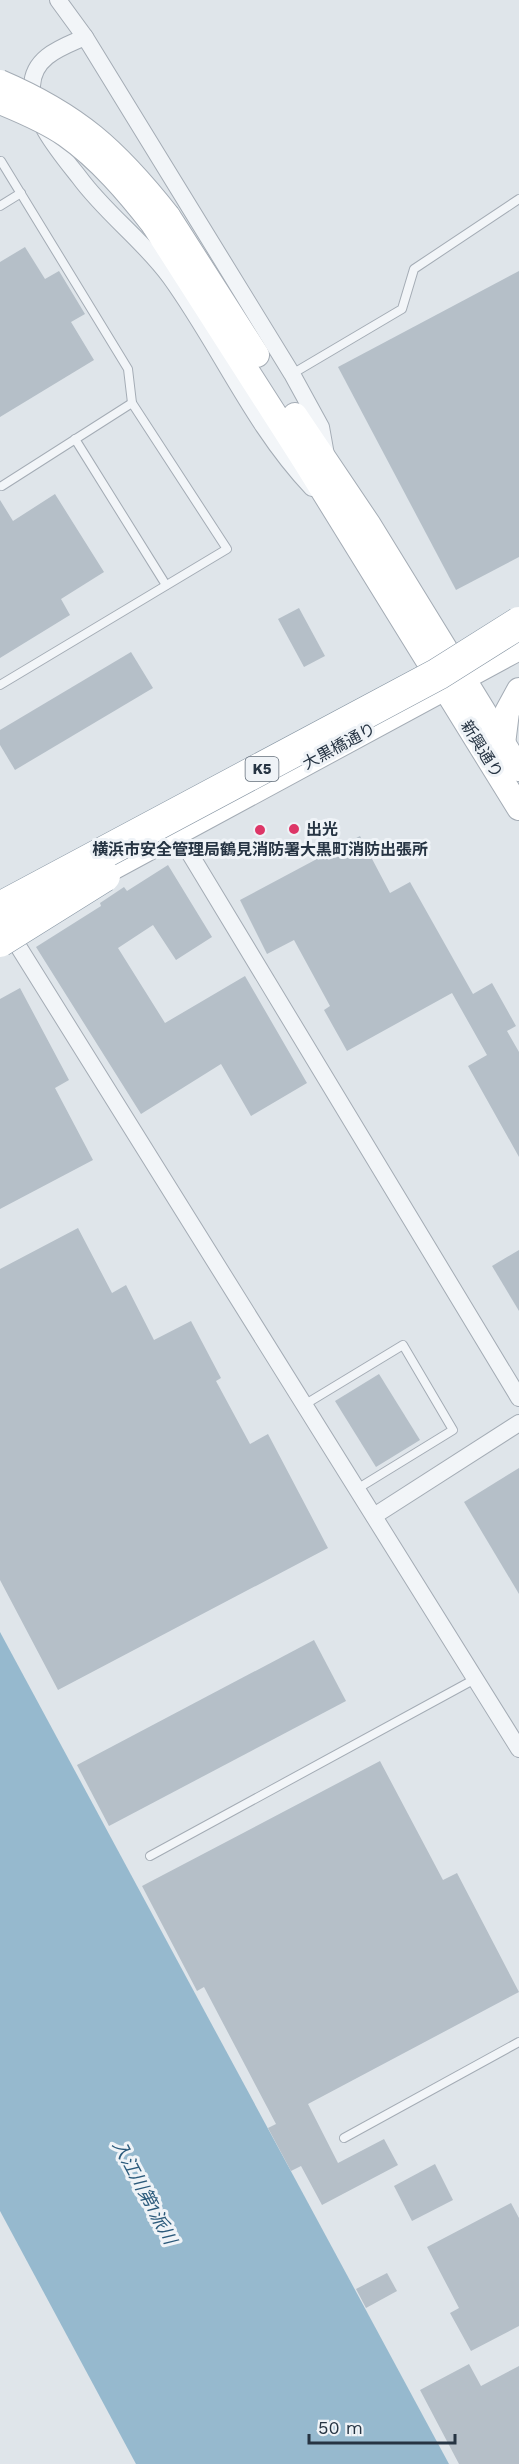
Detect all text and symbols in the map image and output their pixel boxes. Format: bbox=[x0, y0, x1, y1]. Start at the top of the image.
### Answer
street label: 新興通り bbox=[457, 717, 507, 781]
street label: 大黒橋通り bbox=[299, 719, 379, 773]
road number: K5 bbox=[246, 757, 278, 781]
place label: 出光 bbox=[306, 820, 338, 839]
marker: 出光 bbox=[287, 822, 301, 836]
marker: 横浜市安全管理局鶴見消防署大黒町消防出張所 bbox=[253, 823, 267, 837]
place label: 横浜市安全管理局鶴見消防署大黒町消防出張所 bbox=[92, 840, 428, 859]
water label: 入江川第1派川 bbox=[109, 2136, 182, 2249]
scale bar bbox=[309, 2407, 454, 2445]
text: 50 m bbox=[318, 2417, 363, 2438]

